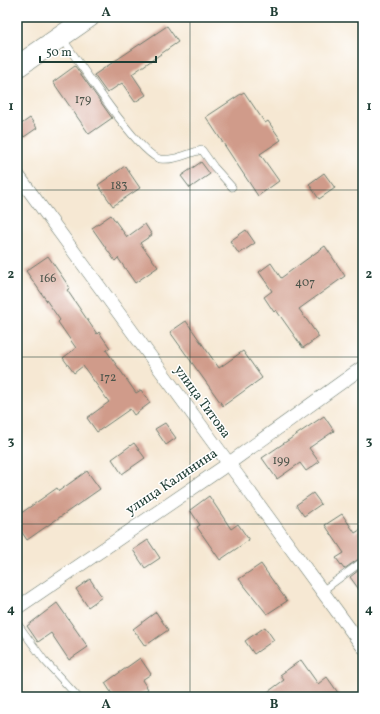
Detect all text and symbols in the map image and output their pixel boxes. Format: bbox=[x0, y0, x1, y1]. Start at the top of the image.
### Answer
text: A bbox=[101, 4, 111, 22]
text: B bbox=[270, 4, 279, 22]
scale bar bbox=[40, 38, 156, 64]
text: 50 m bbox=[46, 45, 72, 61]
house number: 179 bbox=[75, 92, 91, 108]
text: 1 bbox=[8, 98, 14, 116]
text: 1 bbox=[366, 98, 372, 116]
house number: 183 bbox=[111, 178, 127, 194]
text: 2 bbox=[8, 266, 15, 284]
text: 2 bbox=[366, 266, 373, 284]
house number: 166 bbox=[40, 271, 56, 287]
house number: 407 bbox=[295, 275, 315, 291]
street label: улица Титова bbox=[169, 362, 235, 442]
house number: 172 bbox=[100, 370, 116, 386]
text: 3 bbox=[8, 433, 15, 451]
text: 3 bbox=[366, 433, 373, 451]
street label: улица Калинина bbox=[122, 444, 222, 520]
house number: 199 bbox=[272, 453, 290, 469]
text: 4 bbox=[7, 601, 15, 619]
text: 4 bbox=[365, 601, 373, 619]
text: A bbox=[101, 696, 111, 714]
text: B bbox=[270, 696, 279, 714]

